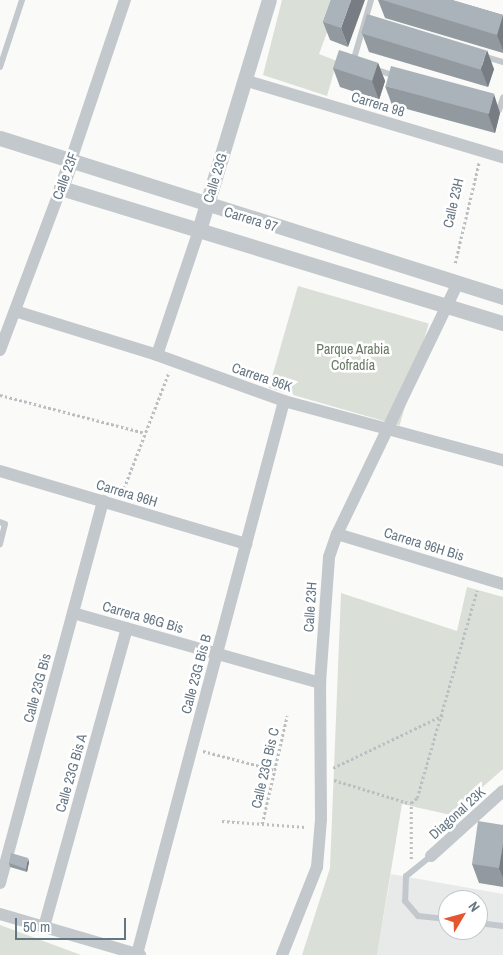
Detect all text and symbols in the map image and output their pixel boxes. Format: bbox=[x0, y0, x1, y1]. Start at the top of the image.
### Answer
street label: Carrera 98 bbox=[349, 88, 407, 120]
street label: Calle 23F bbox=[49, 150, 81, 202]
street label: Calle 23G bbox=[200, 151, 230, 205]
street label: Calle 23H bbox=[439, 177, 467, 229]
street label: Carrera 97 bbox=[222, 203, 280, 235]
park label: Parque Arabia Cofradía bbox=[316, 341, 390, 374]
street label: Carrera 96K bbox=[230, 359, 294, 395]
street label: Carrera 96H bbox=[94, 476, 160, 510]
street label: Carrera 96H Bis bbox=[382, 524, 466, 564]
street label: Calle 23H bbox=[300, 581, 320, 633]
street label: Carrera 96G Bis bbox=[101, 597, 185, 637]
street label: Calle 23G Bis B bbox=[177, 632, 215, 716]
street label: Calle 23G Bis bbox=[20, 652, 54, 724]
street label: Calle 23G Bis C bbox=[248, 726, 282, 810]
street label: Calle 23G Bis A bbox=[52, 731, 90, 815]
street label: Diagonal 23K bbox=[426, 783, 488, 843]
north arrow bbox=[438, 890, 488, 940]
text: N bbox=[464, 898, 484, 915]
scale bar bbox=[18, 908, 129, 940]
text: 50 m bbox=[23, 916, 50, 937]

